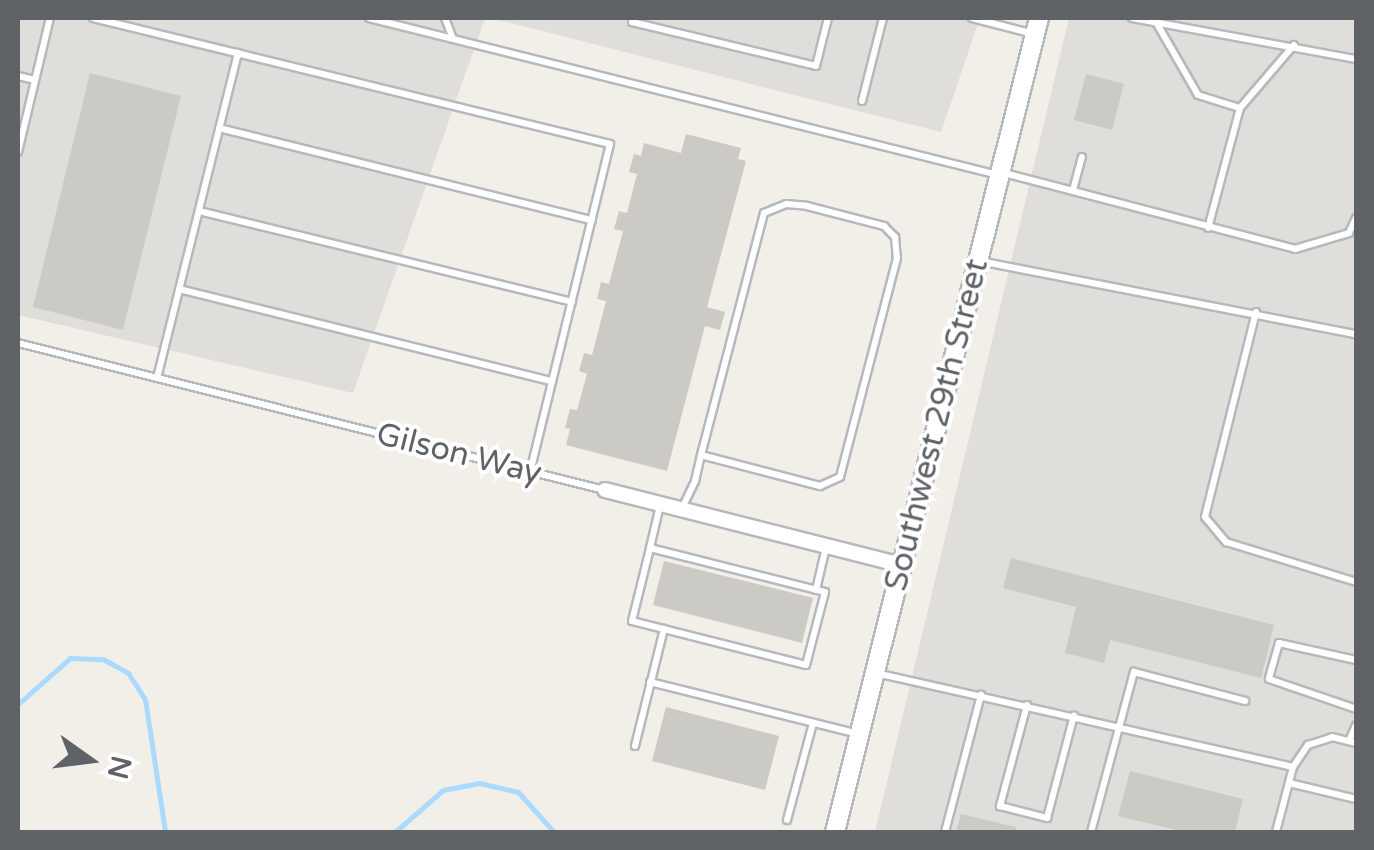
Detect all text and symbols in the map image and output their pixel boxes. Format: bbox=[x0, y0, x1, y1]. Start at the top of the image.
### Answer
street label: Southwest 29th Street bbox=[877, 255, 997, 595]
street label: Gilson Way bbox=[372, 415, 546, 493]
north arrow bbox=[40, 710, 140, 810]
text: N bbox=[100, 752, 138, 782]

